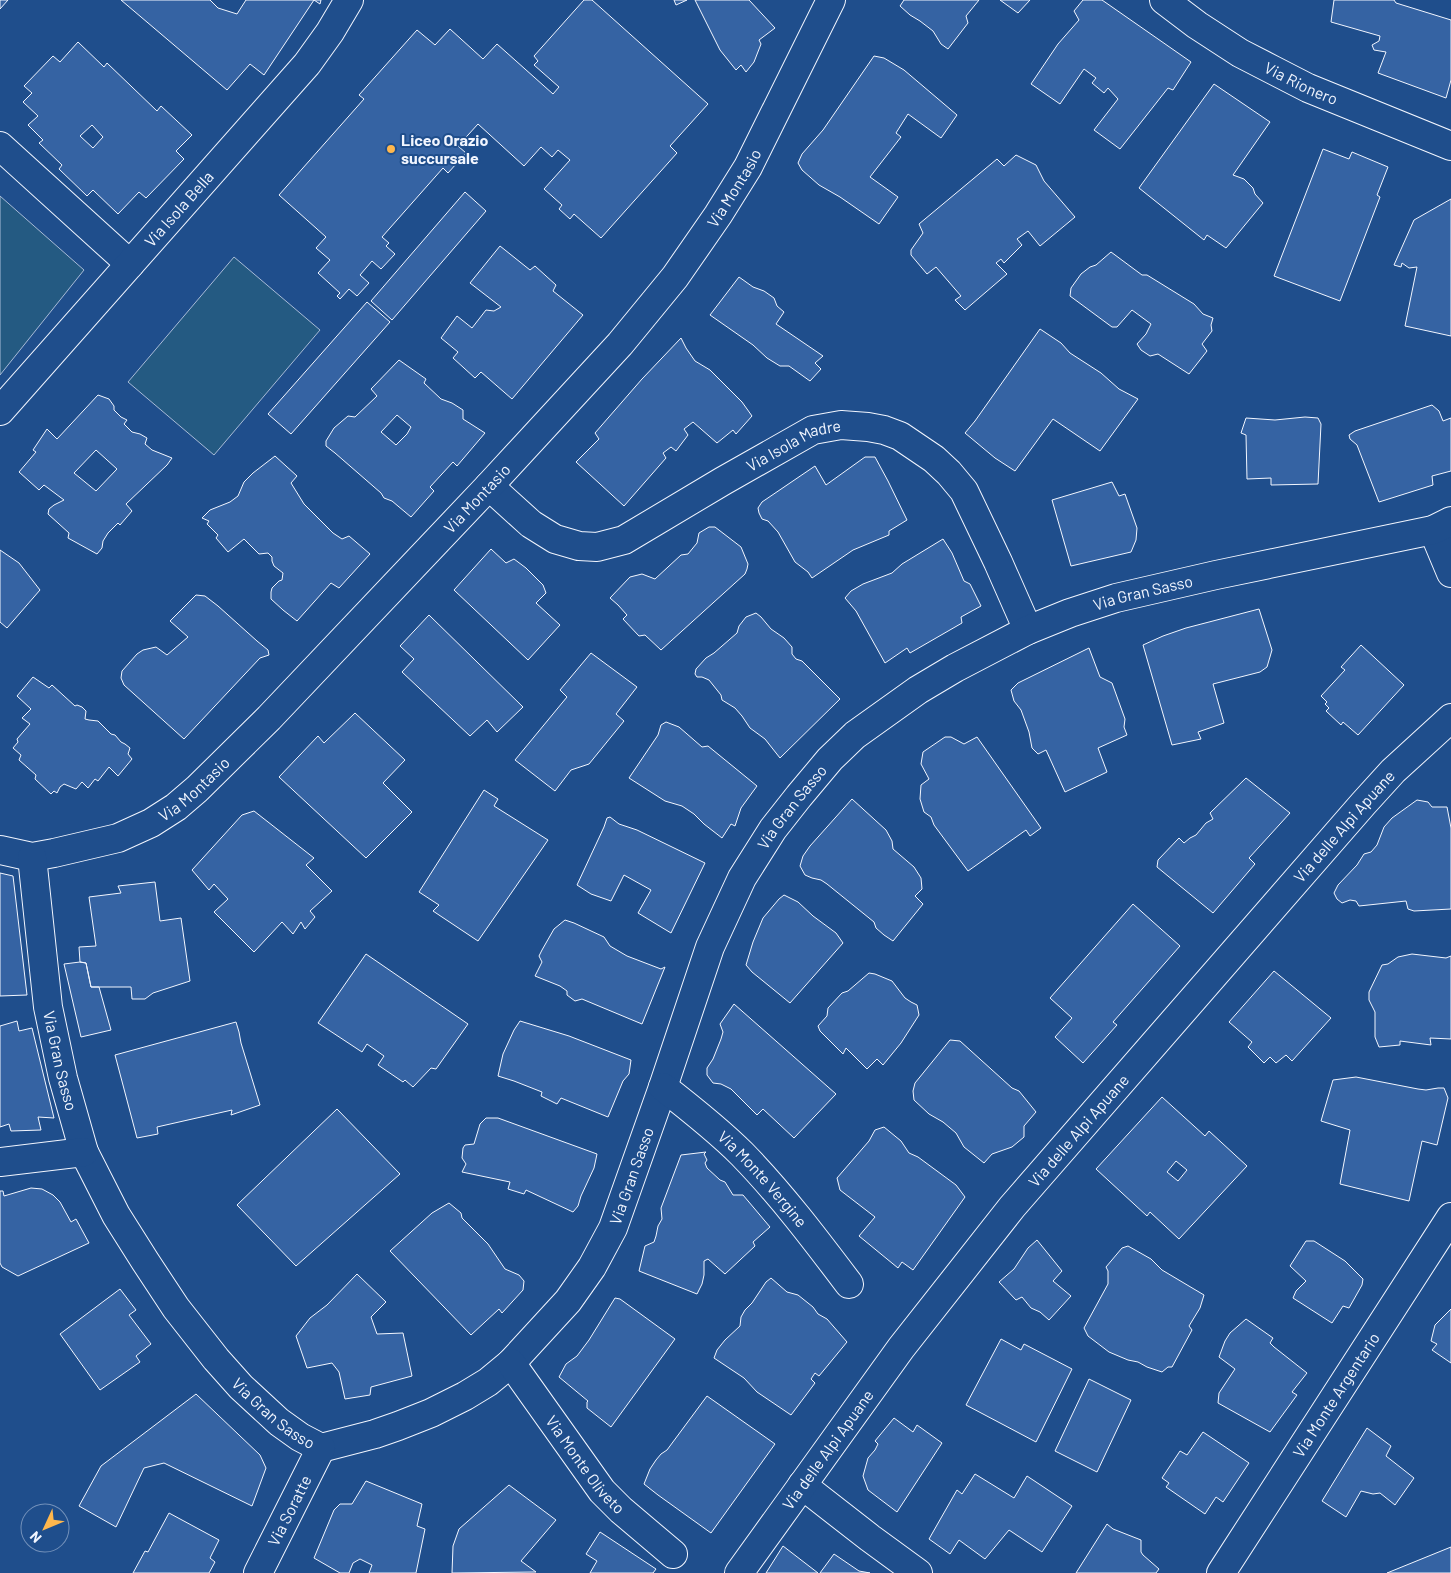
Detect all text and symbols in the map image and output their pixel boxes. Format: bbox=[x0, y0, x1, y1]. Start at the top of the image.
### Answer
street label: Via Rionero bbox=[1261, 57, 1341, 108]
place label: Liceo Orazio succursale bbox=[401, 130, 488, 167]
marker: Liceo Orazio succursale bbox=[385, 143, 397, 155]
street label: Via Montasio bbox=[703, 146, 764, 231]
street label: Via Isola Bella bbox=[140, 167, 217, 250]
street label: Via Isola Madre bbox=[743, 415, 842, 475]
street label: Via Montasio bbox=[439, 459, 514, 537]
street label: Via Gran Sasso bbox=[1091, 571, 1195, 614]
street label: Via Montasio bbox=[155, 753, 233, 825]
street label: Via Gran Sasso bbox=[753, 761, 830, 852]
street label: Via delle Alpi Apuane bbox=[1289, 766, 1398, 886]
street label: Via Gran Sasso bbox=[40, 1009, 82, 1113]
street label: Via delle Alpi Apuane bbox=[1024, 1070, 1132, 1191]
street label: Via Gran Sasso bbox=[605, 1125, 657, 1227]
street label: Via Monte Vergine bbox=[715, 1126, 812, 1231]
street label: Via Monte Argentario bbox=[1288, 1329, 1383, 1461]
street label: Via Gran Sasso bbox=[228, 1374, 318, 1452]
street label: Via delle Alpi Apuane bbox=[778, 1386, 877, 1513]
street label: Via Monte Oliveto bbox=[542, 1411, 629, 1517]
street label: Via Soratte bbox=[263, 1472, 315, 1549]
north arrow bbox=[20, 1503, 70, 1553]
text: N bbox=[26, 1528, 45, 1547]

